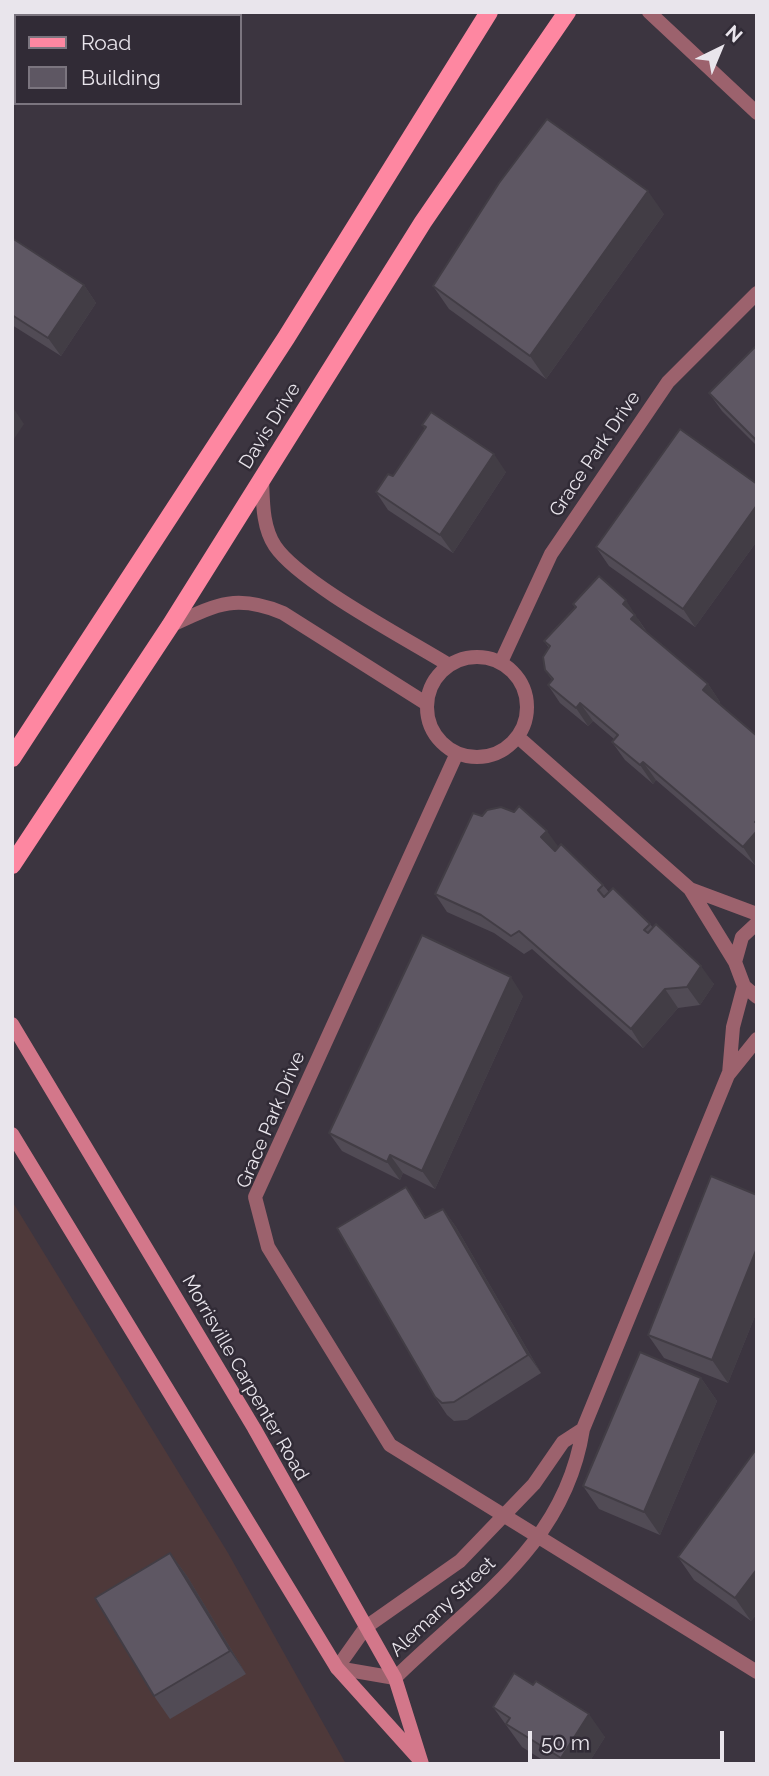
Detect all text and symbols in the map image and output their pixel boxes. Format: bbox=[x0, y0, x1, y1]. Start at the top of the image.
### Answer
legend bbox=[14, 14, 242, 105]
north arrow bbox=[685, 14, 755, 84]
text: N bbox=[722, 21, 747, 47]
text: Road bbox=[81, 30, 131, 55]
text: Building bbox=[81, 65, 161, 90]
street label: Davis Drive bbox=[235, 379, 305, 473]
street label: Grace Park Drive bbox=[545, 387, 645, 521]
street label: Grace Park Drive bbox=[232, 1048, 310, 1192]
street label: Morrisville Carpenter Road bbox=[177, 1271, 313, 1485]
street label: Alemany Street bbox=[386, 1552, 500, 1662]
scale bar bbox=[531, 1716, 727, 1760]
text: 50 m bbox=[541, 1730, 590, 1755]

